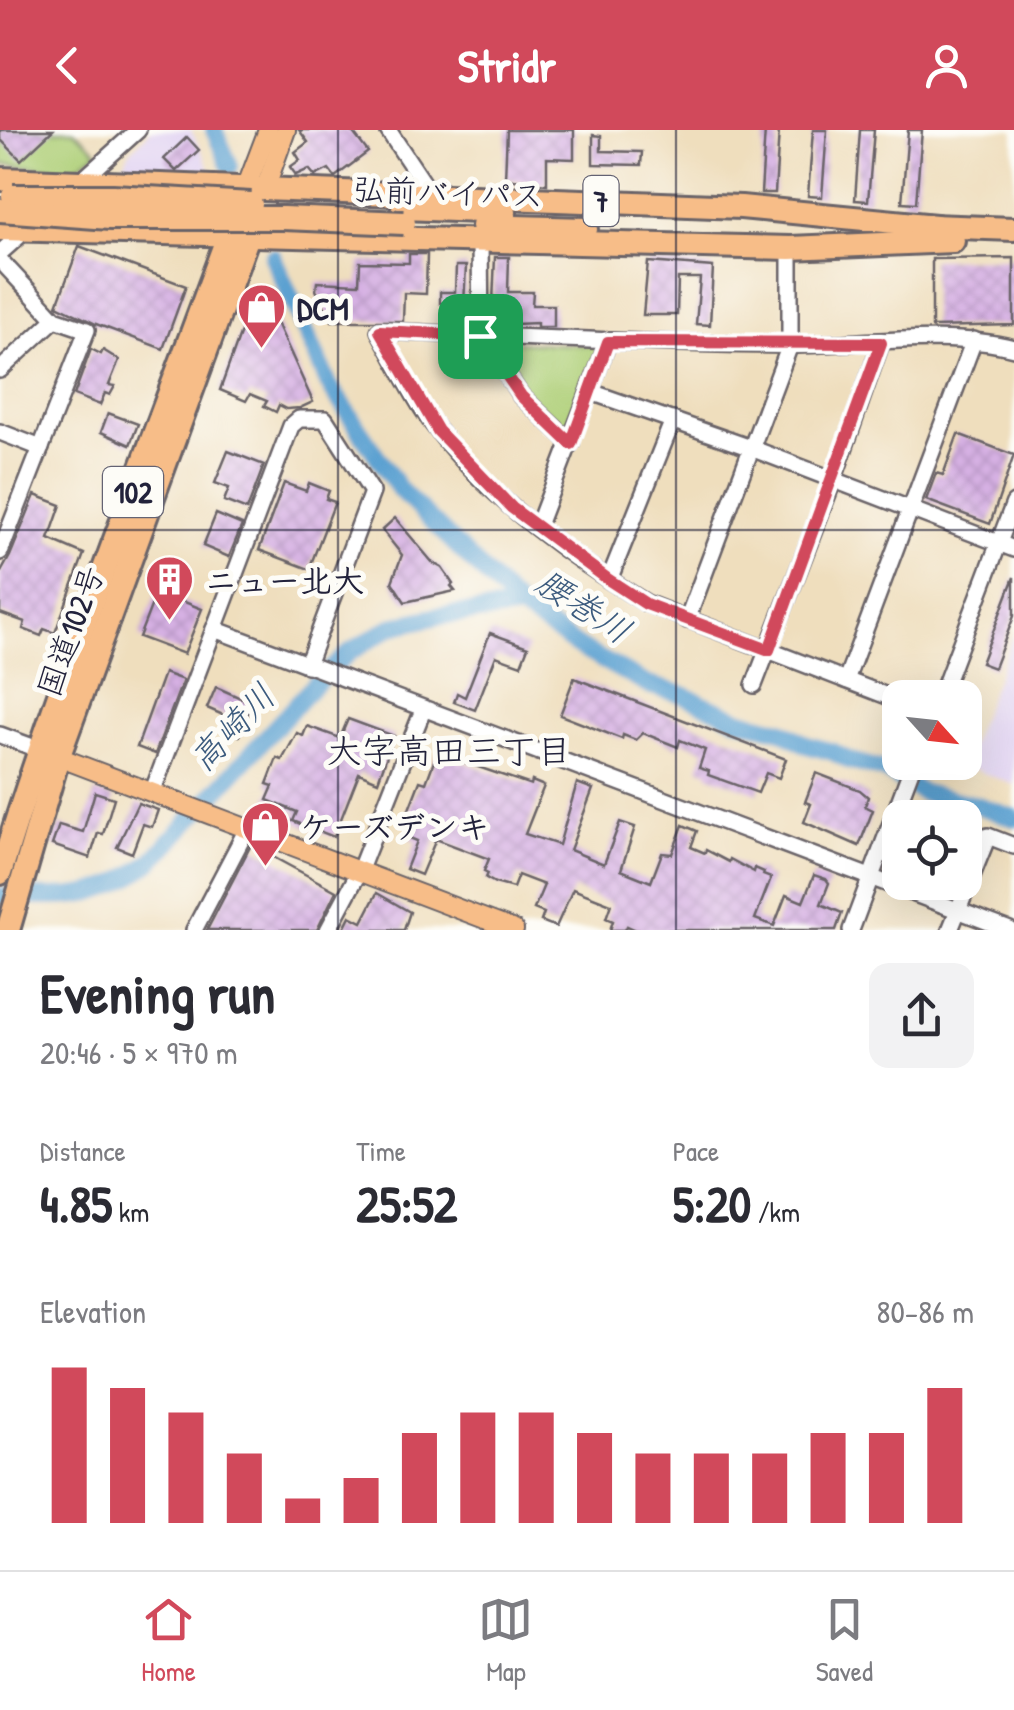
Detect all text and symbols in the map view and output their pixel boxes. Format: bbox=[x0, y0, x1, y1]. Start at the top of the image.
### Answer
text: Stridr bbox=[458, 35, 556, 96]
icon: back bbox=[40, 38, 95, 93]
icon: person bbox=[919, 38, 974, 93]
street label: 弘前バイパス bbox=[352, 167, 544, 217]
road number: 7 bbox=[584, 176, 618, 226]
shop icon: DCM bbox=[236, 282, 288, 350]
place label: DCM bbox=[297, 287, 349, 330]
pin bbox=[438, 294, 523, 379]
icon: arrive bbox=[453, 309, 508, 364]
road number: 102 bbox=[103, 467, 163, 517]
building icon: ニュー北大 bbox=[144, 554, 196, 622]
water label: 腰巻川 bbox=[527, 558, 641, 654]
street label: 国道102号 bbox=[26, 559, 114, 703]
place label: ニュー北大 bbox=[205, 559, 364, 602]
water label: 高崎川 bbox=[179, 673, 285, 781]
north arrow bbox=[882, 680, 982, 780]
map controls bbox=[882, 680, 982, 900]
district label: 大字高田三丁目 bbox=[326, 727, 572, 774]
shop icon: ケーズデンキ bbox=[239, 800, 291, 868]
button: locate bbox=[882, 800, 982, 900]
place label: ケーズデンキ bbox=[300, 805, 489, 848]
text: Evening run bbox=[40, 956, 275, 1030]
button: share bbox=[869, 963, 974, 1068]
text: 20:46 · 5 × 970 m bbox=[40, 1031, 238, 1074]
text: Distance bbox=[40, 1132, 126, 1170]
text: Time bbox=[356, 1132, 406, 1170]
text: Pace bbox=[673, 1132, 719, 1170]
text: 4.85 bbox=[40, 1170, 112, 1238]
text: 25:52 bbox=[356, 1170, 457, 1238]
text: 5:20 bbox=[673, 1170, 751, 1238]
text: km bbox=[112, 1193, 149, 1231]
text: /km bbox=[751, 1193, 800, 1231]
text: Elevation bbox=[40, 1290, 146, 1333]
text: 80–86 m bbox=[877, 1290, 974, 1333]
tab: Home bbox=[141, 1592, 196, 1690]
tab: Map bbox=[478, 1592, 533, 1690]
tab: Saved bbox=[816, 1592, 873, 1690]

